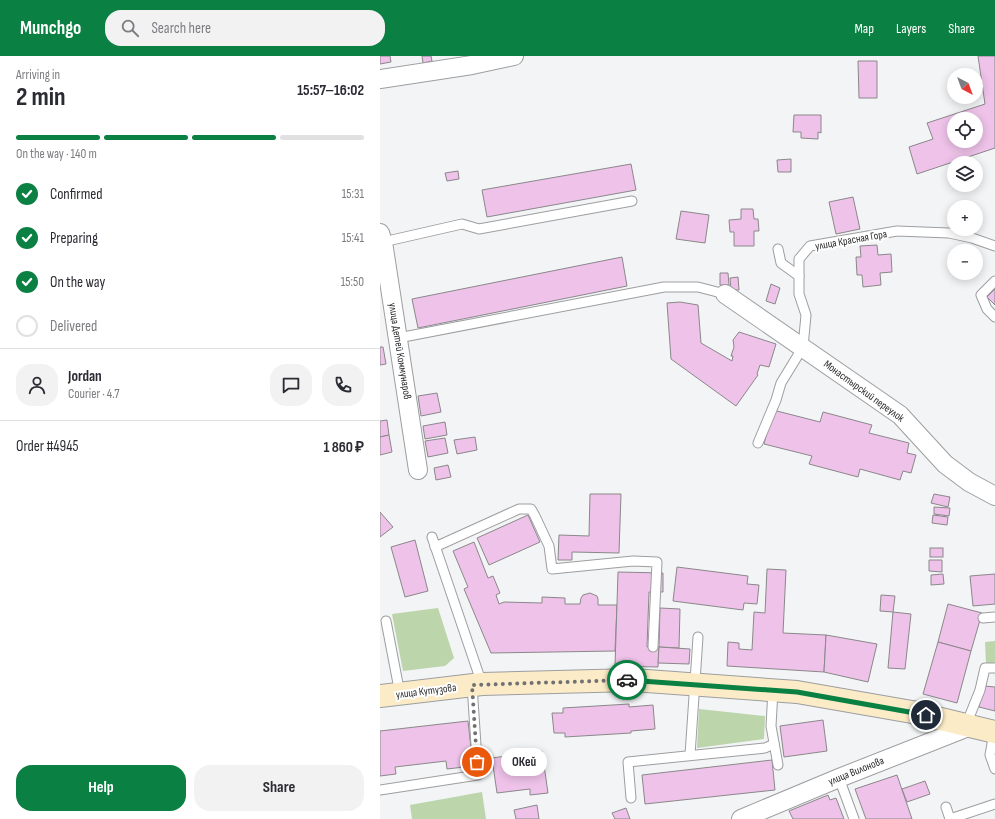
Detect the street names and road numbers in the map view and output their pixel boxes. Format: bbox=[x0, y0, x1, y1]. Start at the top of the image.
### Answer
street label: улица Красная Гора bbox=[814, 227, 888, 253]
street label: улица Детей Коммунаров bbox=[386, 302, 414, 401]
street label: Монастырский переулок bbox=[821, 357, 908, 425]
street label: улица Кутузова bbox=[395, 681, 457, 701]
street label: улица Вилонова bbox=[826, 754, 886, 788]

